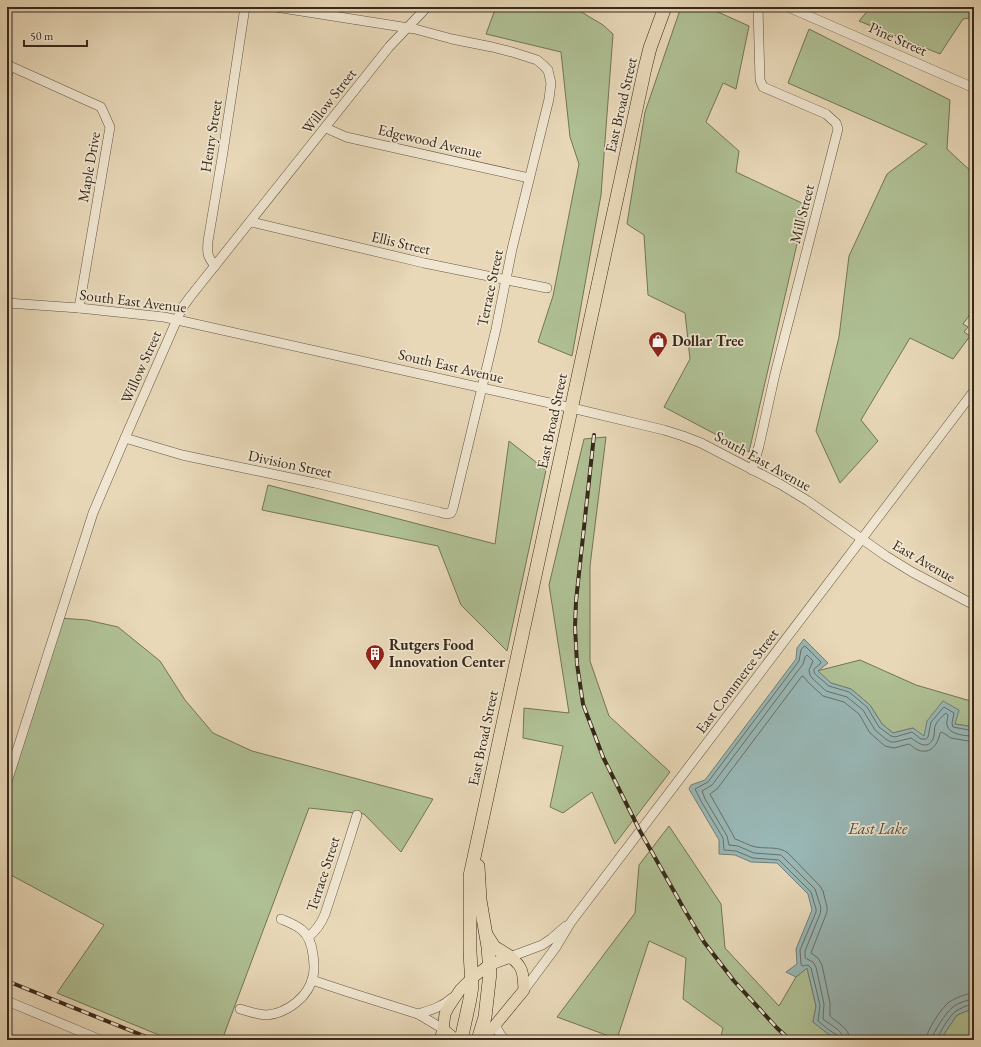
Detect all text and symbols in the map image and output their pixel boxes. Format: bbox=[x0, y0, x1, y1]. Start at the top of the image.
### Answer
street label: Pine Street bbox=[866, 17, 931, 60]
scale bar bbox=[24, 22, 87, 48]
text: 50 m bbox=[30, 28, 54, 44]
street label: East Broad Street bbox=[600, 55, 641, 154]
street label: Willow Street bbox=[297, 64, 360, 137]
street label: Henry Street bbox=[195, 98, 226, 174]
street label: Edgewood Avenue bbox=[376, 119, 484, 162]
street label: Maple Drive bbox=[73, 130, 104, 204]
street label: Mill Street bbox=[785, 182, 818, 245]
street label: Ellis Street bbox=[370, 226, 433, 259]
street label: Terrace Street bbox=[472, 248, 507, 328]
street label: South East Avenue bbox=[79, 285, 188, 316]
street label: Willow Street bbox=[116, 327, 165, 406]
shop icon: Dollar Tree bbox=[647, 330, 669, 358]
place label: Dollar Tree bbox=[672, 331, 744, 350]
street label: South East Avenue bbox=[397, 344, 506, 387]
street label: East Broad Street bbox=[532, 371, 571, 470]
street label: South East Avenue bbox=[712, 426, 815, 495]
street label: Division Street bbox=[247, 445, 334, 482]
street label: East Avenue bbox=[889, 535, 959, 586]
street label: East Commerce Street bbox=[691, 624, 782, 737]
place label: Rutgers Food Innovation Center bbox=[389, 635, 506, 671]
building icon: Rutgers Food Innovation Center bbox=[364, 643, 386, 671]
street label: East Broad Street bbox=[463, 688, 502, 787]
water label: East Lake bbox=[848, 818, 908, 839]
street label: Terrace Street bbox=[301, 834, 344, 914]

